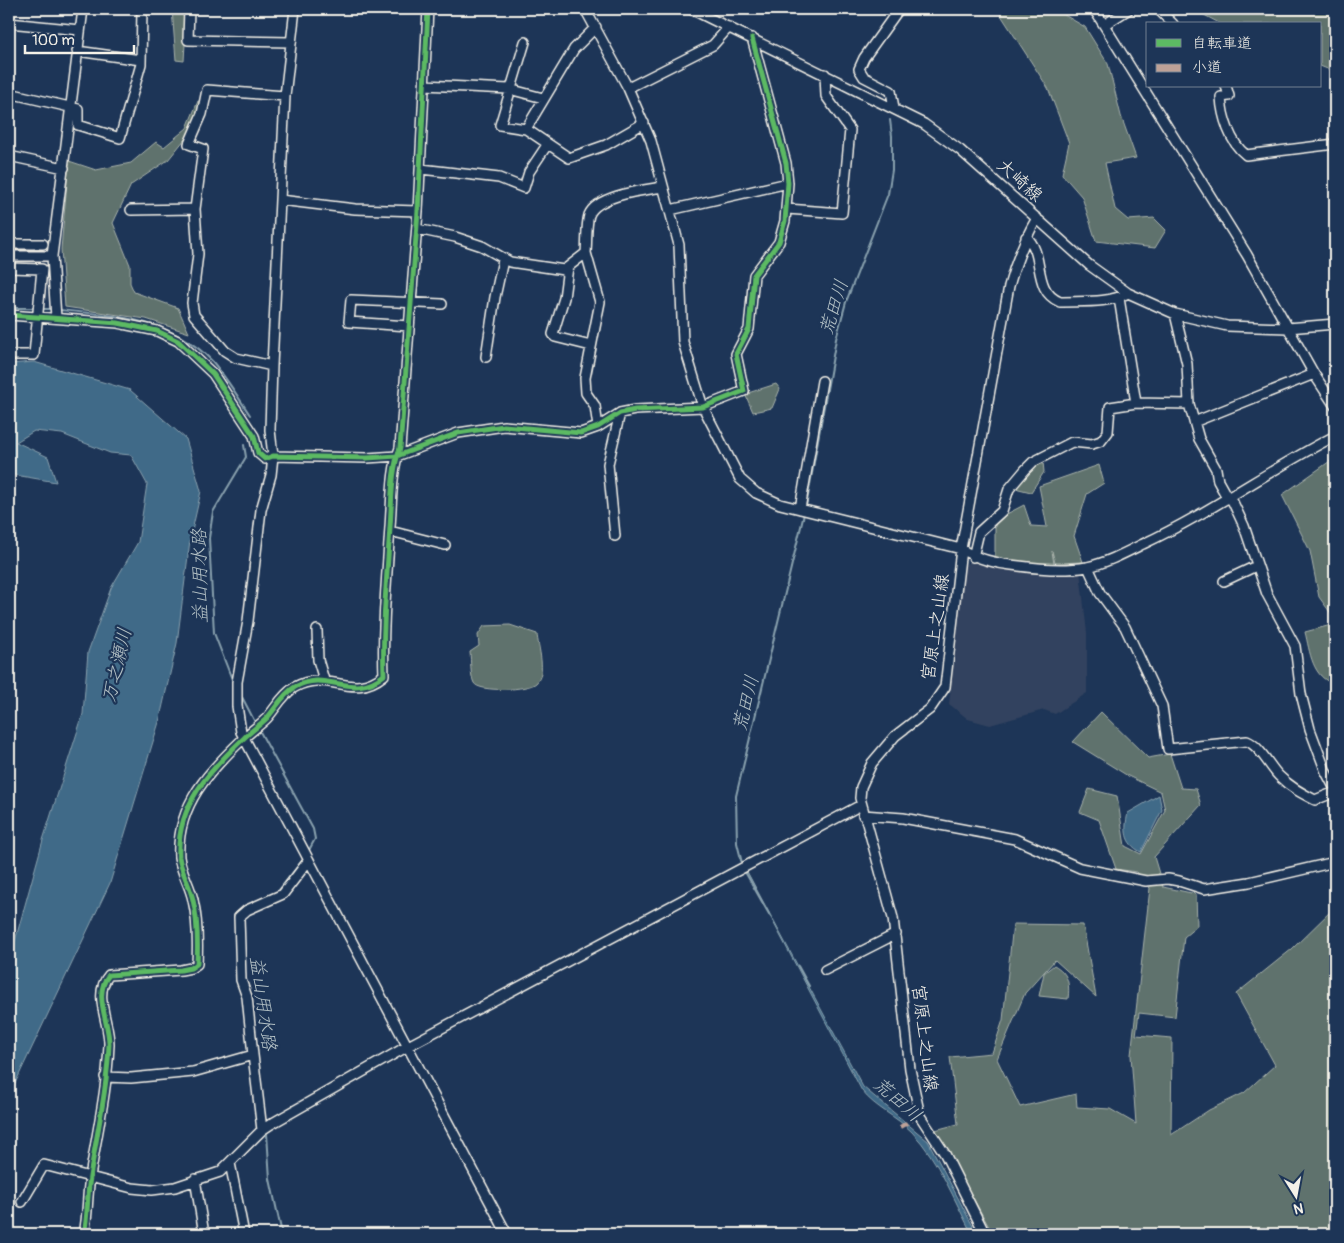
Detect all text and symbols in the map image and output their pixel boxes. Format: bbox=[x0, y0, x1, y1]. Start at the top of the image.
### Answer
scale bar bbox=[25, 22, 134, 54]
legend bbox=[1146, 22, 1322, 88]
text: 100 m bbox=[32, 31, 75, 50]
text: 自転車道 bbox=[1192, 34, 1252, 53]
text: 小道 bbox=[1192, 58, 1222, 77]
street label: 大崎線 bbox=[992, 154, 1047, 207]
water label: 荒田川 bbox=[814, 277, 854, 338]
water label: 益山用水路 bbox=[187, 527, 213, 624]
street label: 宮原上之山線 bbox=[917, 572, 954, 682]
water label: 万之瀬川 bbox=[97, 625, 137, 705]
water label: 荒田川 bbox=[727, 673, 765, 734]
water label: 益山用水路 bbox=[245, 954, 282, 1053]
street label: 宮原上之山線 bbox=[907, 983, 942, 1093]
water label: 荒田川 bbox=[868, 1072, 927, 1128]
north arrow bbox=[1272, 1170, 1322, 1220]
text: N bbox=[1292, 1199, 1305, 1218]

